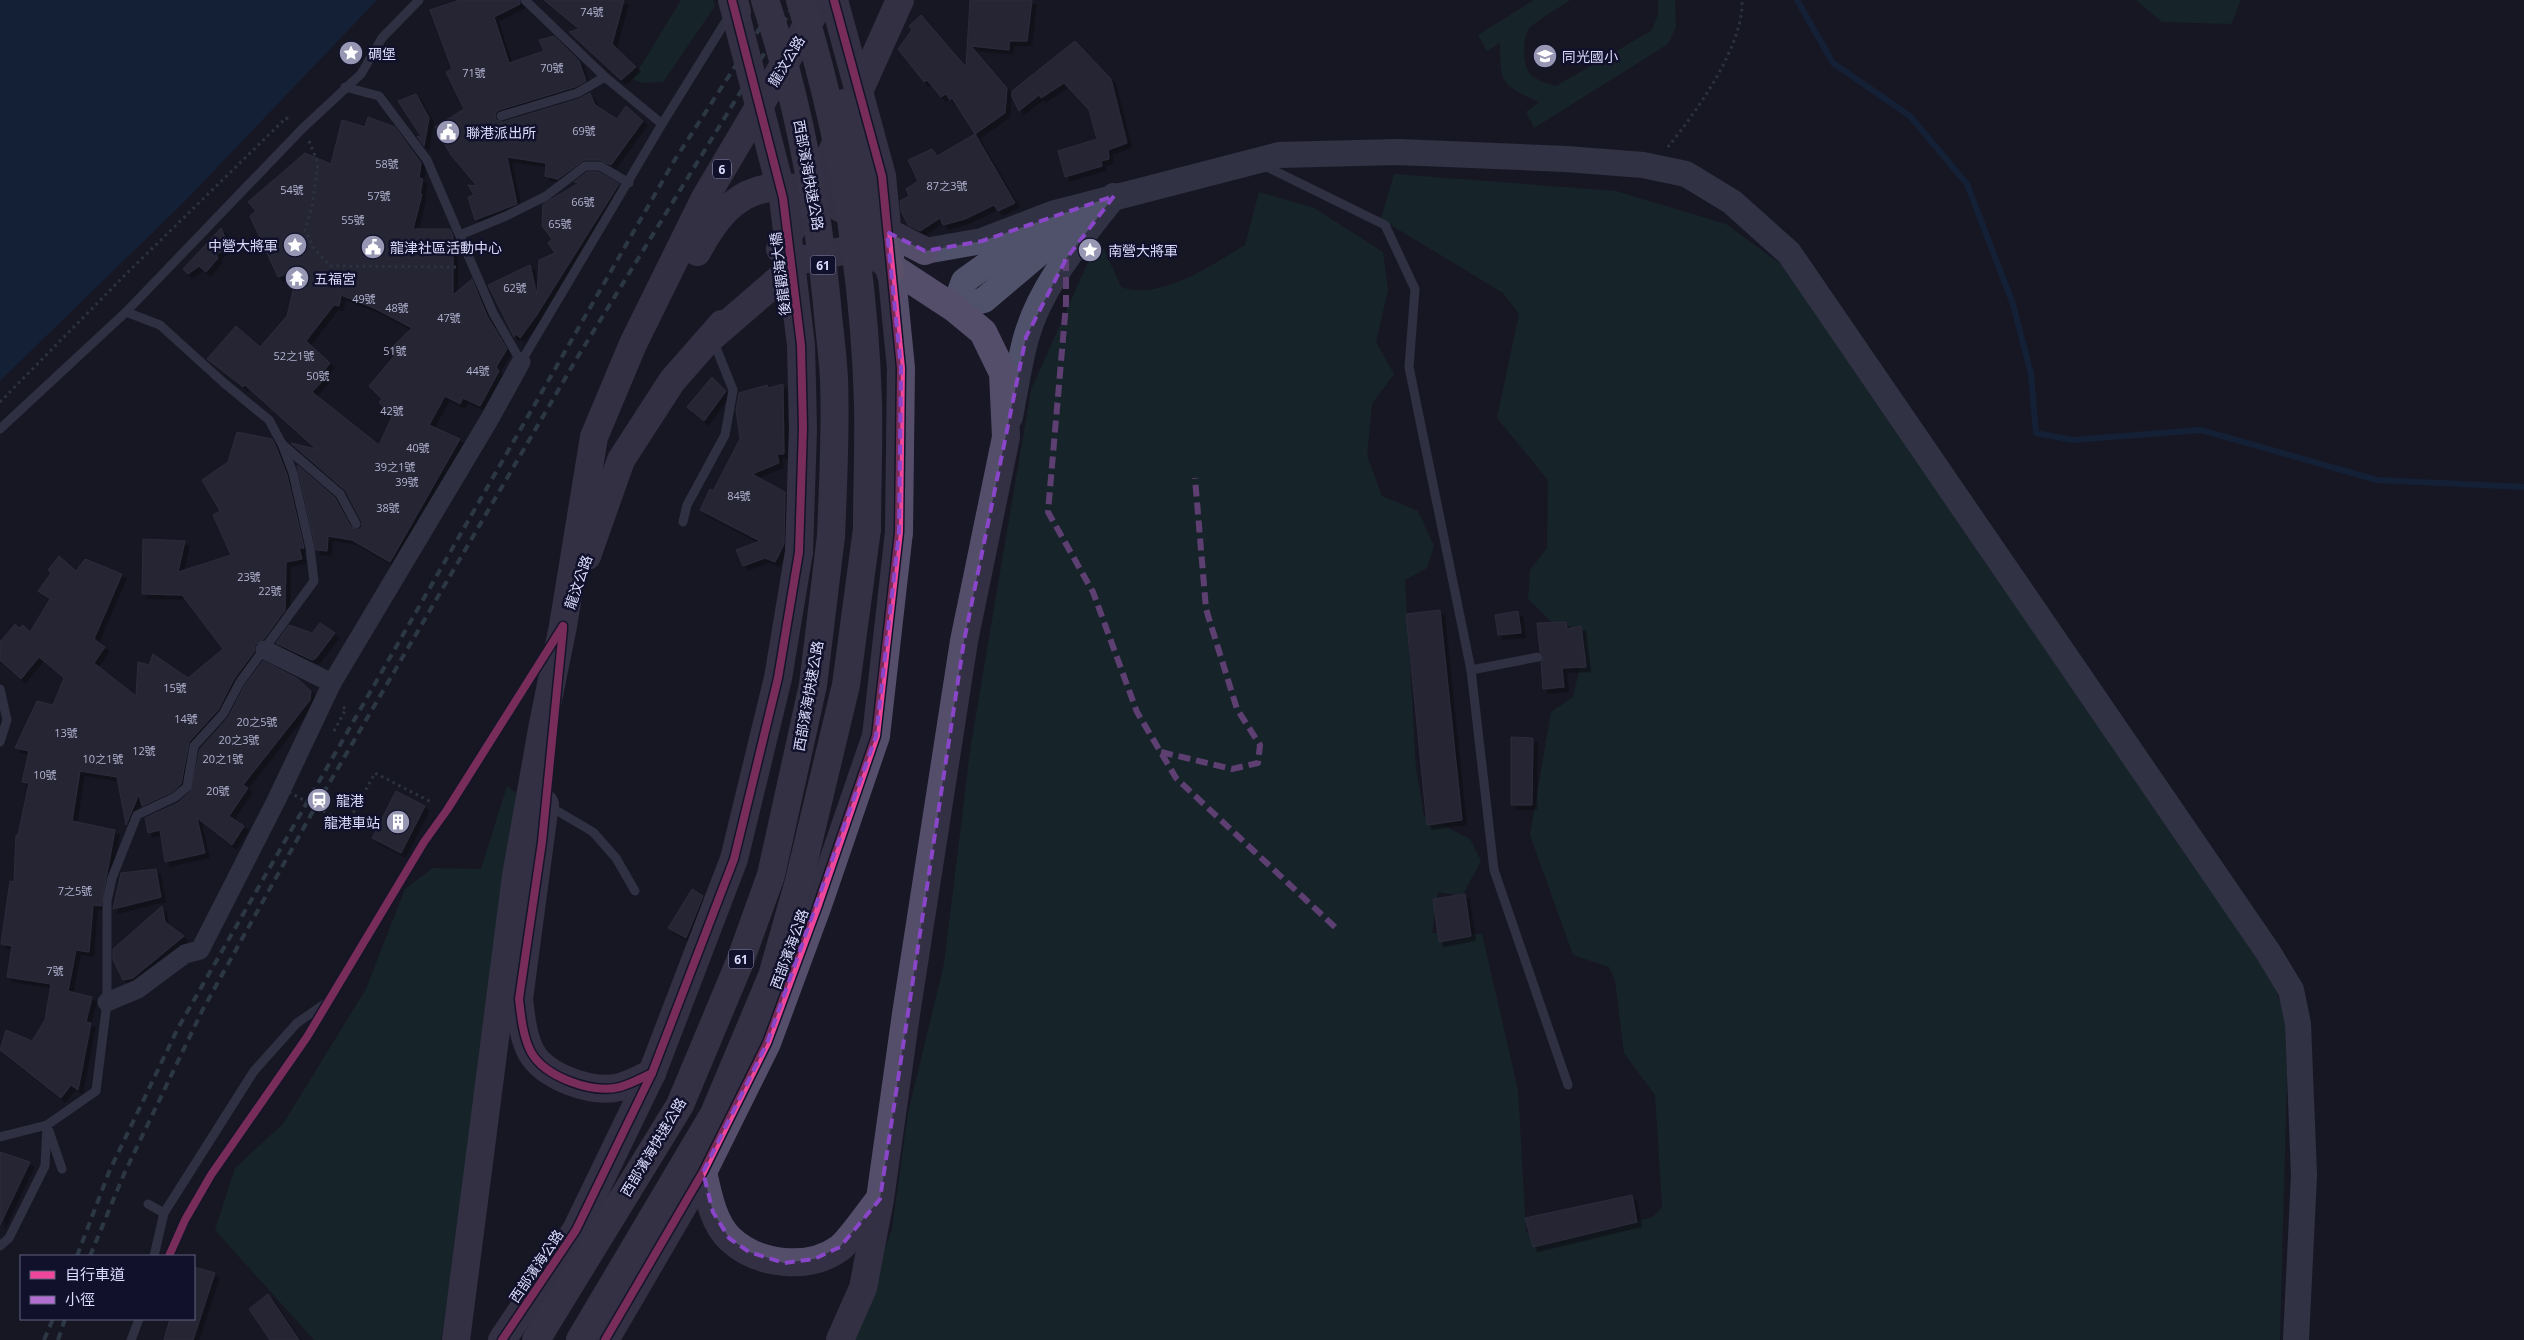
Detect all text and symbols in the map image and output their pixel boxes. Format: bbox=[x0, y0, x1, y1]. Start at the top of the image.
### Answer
house number: 74號 bbox=[580, 4, 604, 19]
street label: 龍汶公路 bbox=[763, 32, 809, 90]
place icon: 碉堡 bbox=[338, 40, 364, 66]
school or university icon: 同光國小 bbox=[1532, 43, 1558, 69]
place label: 碉堡 bbox=[368, 44, 396, 63]
place label: 同光國小 bbox=[1562, 47, 1618, 66]
house number: 70號 bbox=[540, 60, 564, 75]
house number: 71號 bbox=[462, 65, 486, 80]
street label: 西部濱海快速公路 bbox=[790, 118, 828, 232]
public building icon: 聯港派出所 bbox=[435, 119, 461, 145]
place label: 聯港派出所 bbox=[466, 123, 536, 142]
house number: 69號 bbox=[572, 123, 596, 138]
house number: 58號 bbox=[375, 156, 399, 171]
road number: 6 bbox=[713, 160, 731, 178]
house number: 87之3號 bbox=[927, 178, 967, 193]
house number: 54號 bbox=[280, 182, 304, 197]
house number: 57號 bbox=[367, 188, 391, 203]
house number: 66號 bbox=[571, 194, 595, 209]
house number: 55號 bbox=[341, 212, 365, 227]
house number: 65號 bbox=[548, 216, 572, 231]
street label: 後龍觀海大橋 bbox=[765, 231, 795, 317]
place icon: 中營大將軍 bbox=[282, 232, 308, 258]
public building icon: 龍津社區活動中心 bbox=[360, 234, 386, 260]
place label: 中營大將軍 bbox=[208, 236, 278, 255]
place icon: 南營大將軍 bbox=[1077, 237, 1103, 263]
place label: 龍津社區活動中心 bbox=[390, 238, 502, 257]
place label: 南營大將軍 bbox=[1108, 241, 1178, 260]
road number: 61 bbox=[810, 256, 836, 274]
temple icon: 五福宮 bbox=[284, 265, 310, 291]
place label: 五福宮 bbox=[314, 269, 356, 288]
house number: 62號 bbox=[503, 280, 527, 295]
house number: 49號 bbox=[352, 291, 376, 306]
house number: 48號 bbox=[385, 300, 409, 315]
house number: 47號 bbox=[437, 310, 461, 325]
house number: 51號 bbox=[383, 343, 407, 358]
house number: 52之1號 bbox=[274, 348, 314, 363]
house number: 44號 bbox=[466, 363, 490, 378]
house number: 50號 bbox=[306, 368, 330, 383]
house number: 42號 bbox=[380, 403, 404, 418]
house number: 40號 bbox=[406, 440, 430, 455]
house number: 39之1號 bbox=[375, 459, 415, 474]
house number: 39號 bbox=[395, 474, 419, 489]
house number: 84號 bbox=[727, 488, 751, 503]
house number: 38號 bbox=[376, 500, 400, 515]
street label: 龍汶公路 bbox=[560, 552, 596, 612]
house number: 23號 bbox=[237, 569, 261, 584]
house number: 22號 bbox=[258, 583, 282, 598]
street label: 西部濱海快速公路 bbox=[789, 639, 827, 753]
house number: 15號 bbox=[163, 680, 187, 695]
house number: 14號 bbox=[174, 711, 198, 726]
house number: 20之5號 bbox=[237, 714, 277, 729]
house number: 13號 bbox=[54, 725, 78, 740]
house number: 20之3號 bbox=[219, 732, 259, 747]
house number: 12號 bbox=[132, 743, 156, 758]
house number: 10之1號 bbox=[83, 751, 123, 766]
house number: 20之1號 bbox=[203, 751, 243, 766]
house number: 10號 bbox=[33, 767, 57, 782]
house number: 20號 bbox=[206, 783, 230, 798]
station icon: 龍港 bbox=[306, 787, 332, 813]
place label: 龍港 bbox=[336, 791, 364, 810]
building icon: 龍港車站 bbox=[385, 809, 411, 835]
place label: 龍港車站 bbox=[324, 813, 380, 832]
house number: 7之5號 bbox=[58, 883, 92, 898]
street label: 西部濱海公路 bbox=[766, 906, 812, 992]
road number: 61 bbox=[728, 950, 754, 969]
house number: 7號 bbox=[46, 963, 64, 978]
street label: 西部濱海快速公路 bbox=[616, 1094, 690, 1200]
street label: 西部濱海公路 bbox=[505, 1226, 567, 1306]
legend bbox=[20, 1255, 195, 1320]
text: 自行車道 bbox=[65, 1264, 125, 1284]
text: 小徑 bbox=[65, 1289, 95, 1309]

